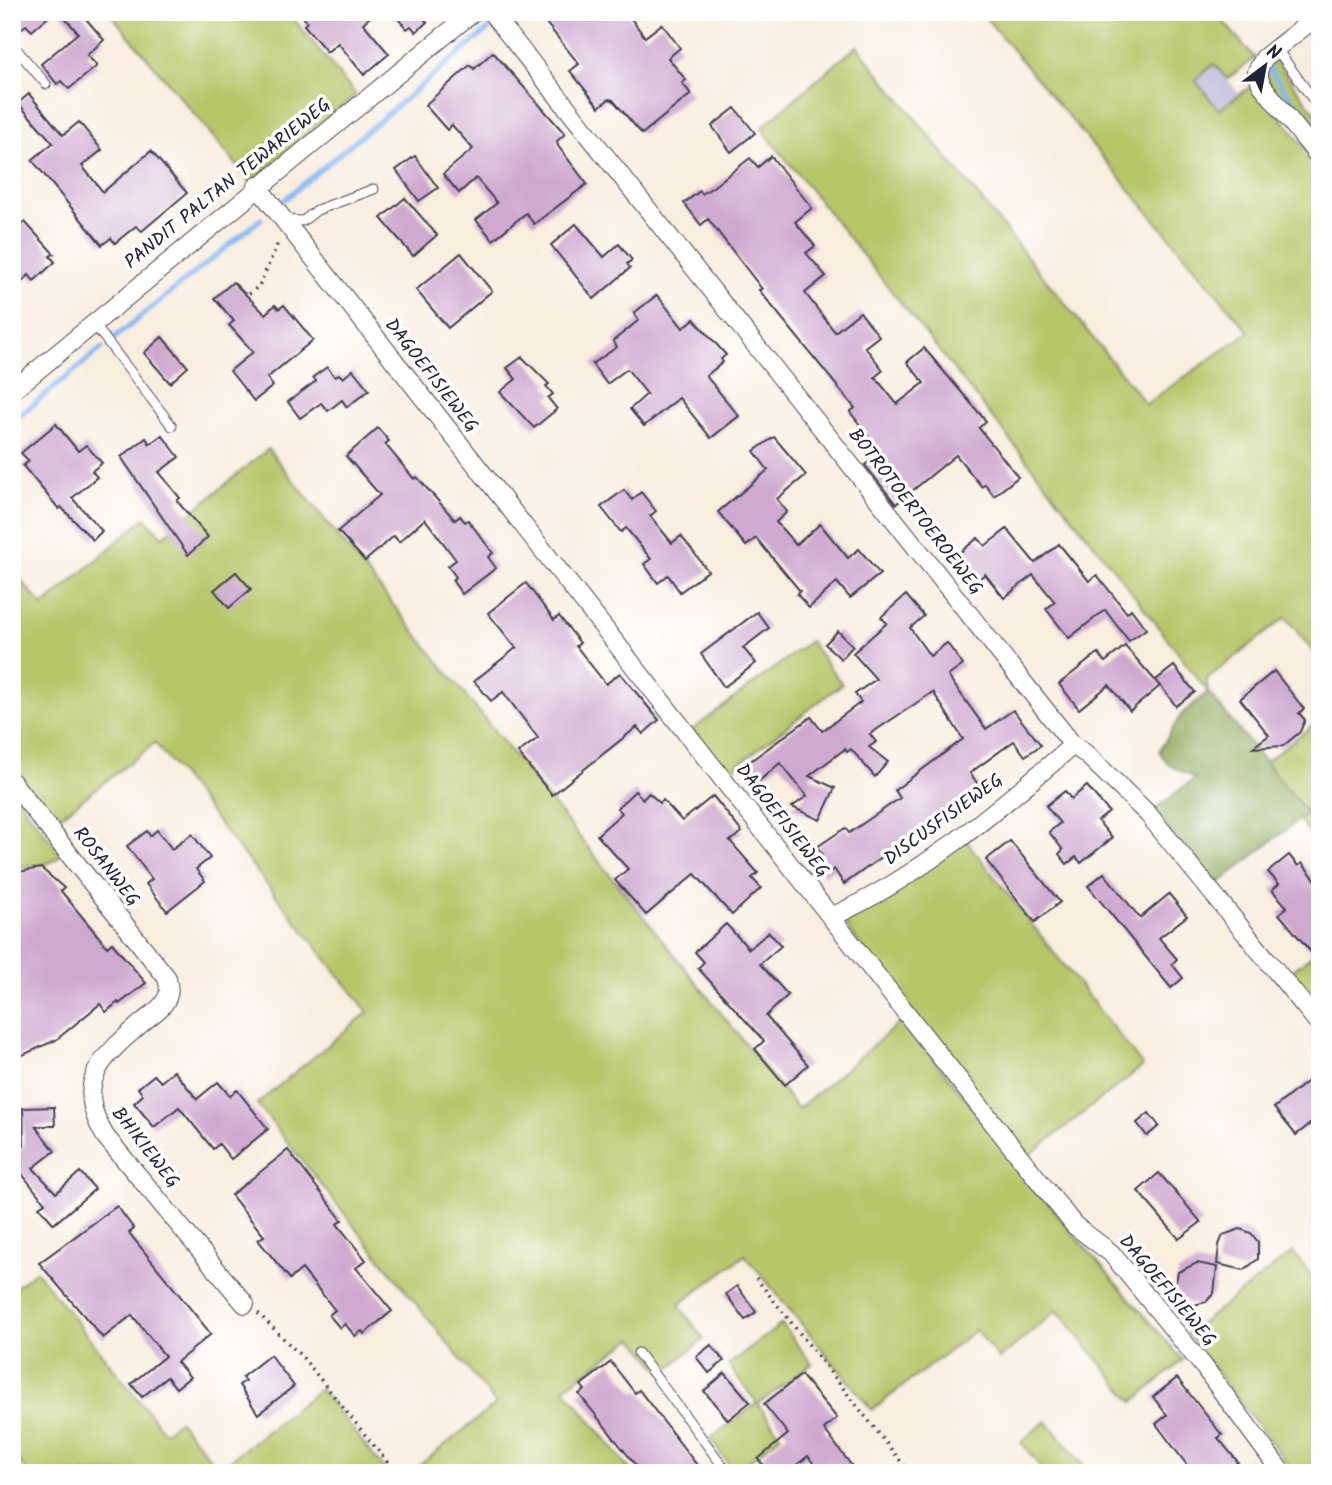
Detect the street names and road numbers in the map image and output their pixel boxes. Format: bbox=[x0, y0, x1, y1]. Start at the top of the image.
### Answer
street label: PANDIT PALTAN TEWARIEWEG bbox=[118, 91, 338, 277]
street label: DAGOEFISIEWEG bbox=[376, 312, 486, 440]
street label: BOTROTOERTOEROEWEG bbox=[840, 422, 990, 602]
street label: DAGOEFISIEWEG bbox=[727, 757, 837, 885]
street label: DISCUSFISIEWEG bbox=[878, 766, 1010, 874]
street label: ROSANWEG bbox=[65, 820, 147, 914]
street label: BHIKIEWEG bbox=[103, 1101, 187, 1195]
street label: DAGOEFISIEWEG bbox=[1111, 1228, 1223, 1354]

